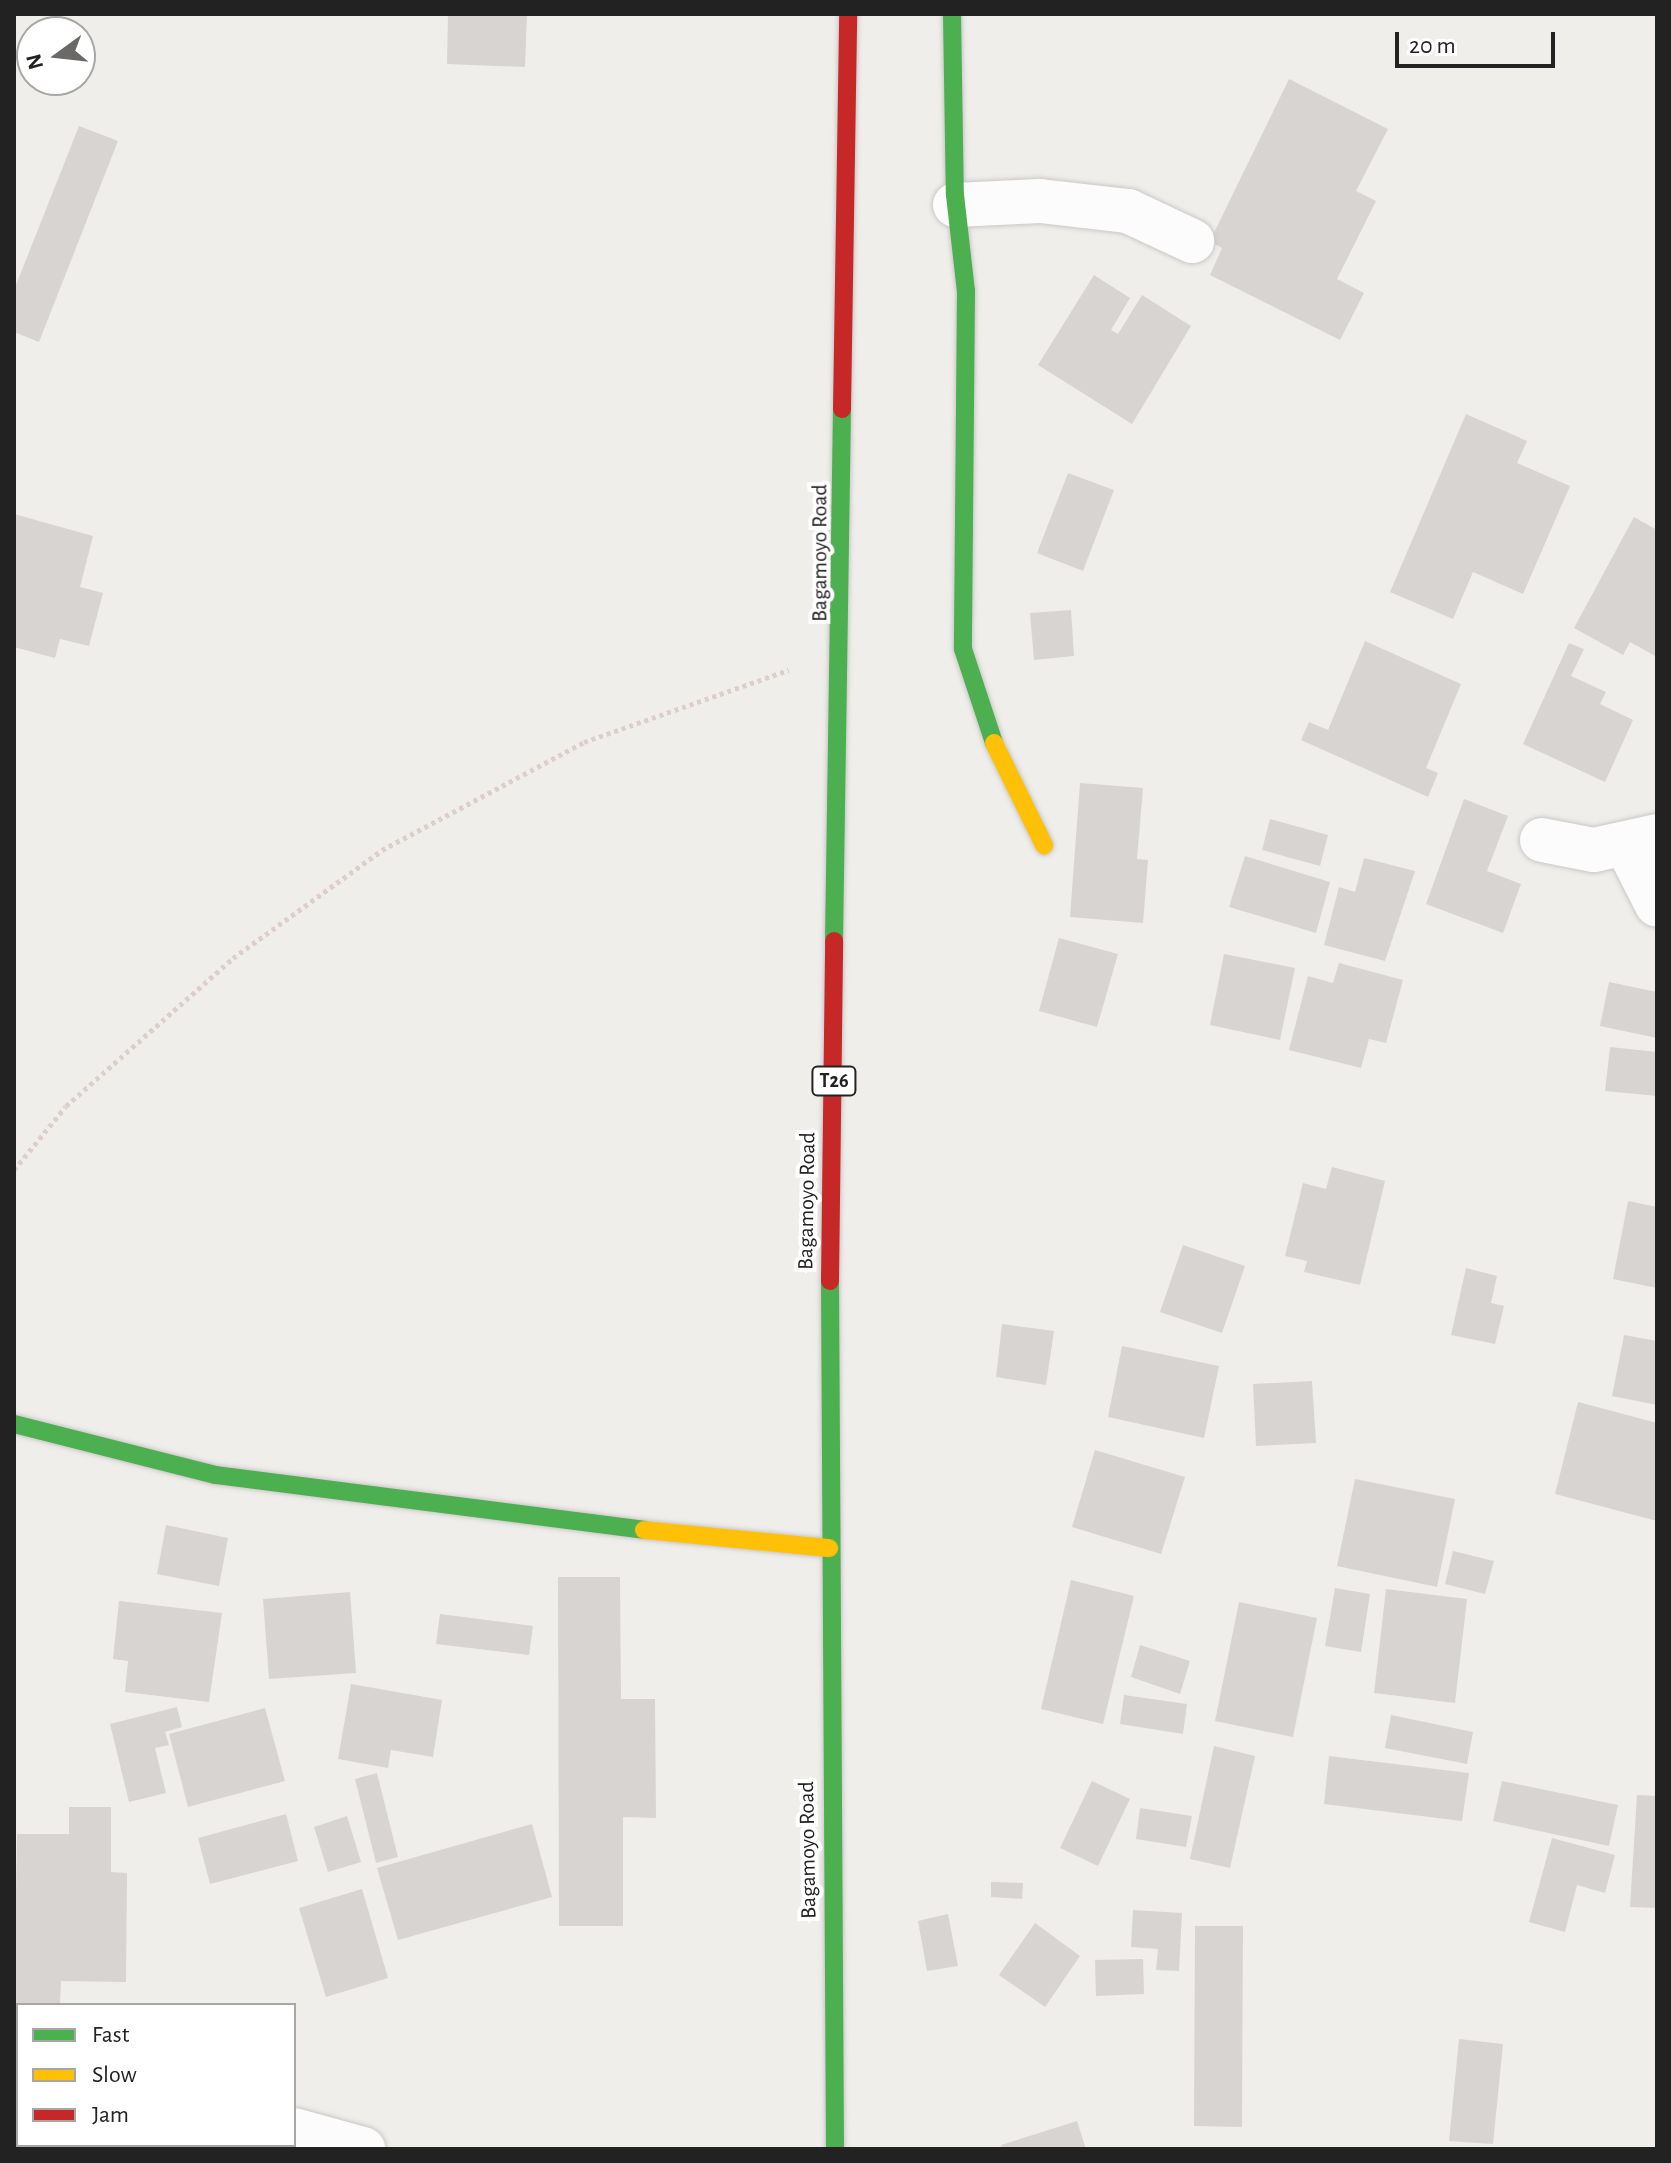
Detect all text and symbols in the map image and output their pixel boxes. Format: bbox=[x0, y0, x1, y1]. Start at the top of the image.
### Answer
north arrow bbox=[16, 16, 96, 96]
scale bar bbox=[1399, 16, 1559, 66]
text: 20 m bbox=[1409, 34, 1456, 58]
text: N bbox=[22, 51, 47, 72]
street label: Bagamoyo Road bbox=[807, 484, 833, 622]
road number: T26 bbox=[810, 1065, 858, 1097]
street label: Bagamoyo Road bbox=[793, 1132, 821, 1270]
street label: Bagamoyo Road bbox=[794, 1781, 822, 1919]
legend bbox=[16, 2003, 296, 2147]
text: Fast bbox=[92, 2023, 129, 2047]
text: Slow bbox=[92, 2063, 137, 2087]
text: Jam bbox=[92, 2103, 129, 2127]

